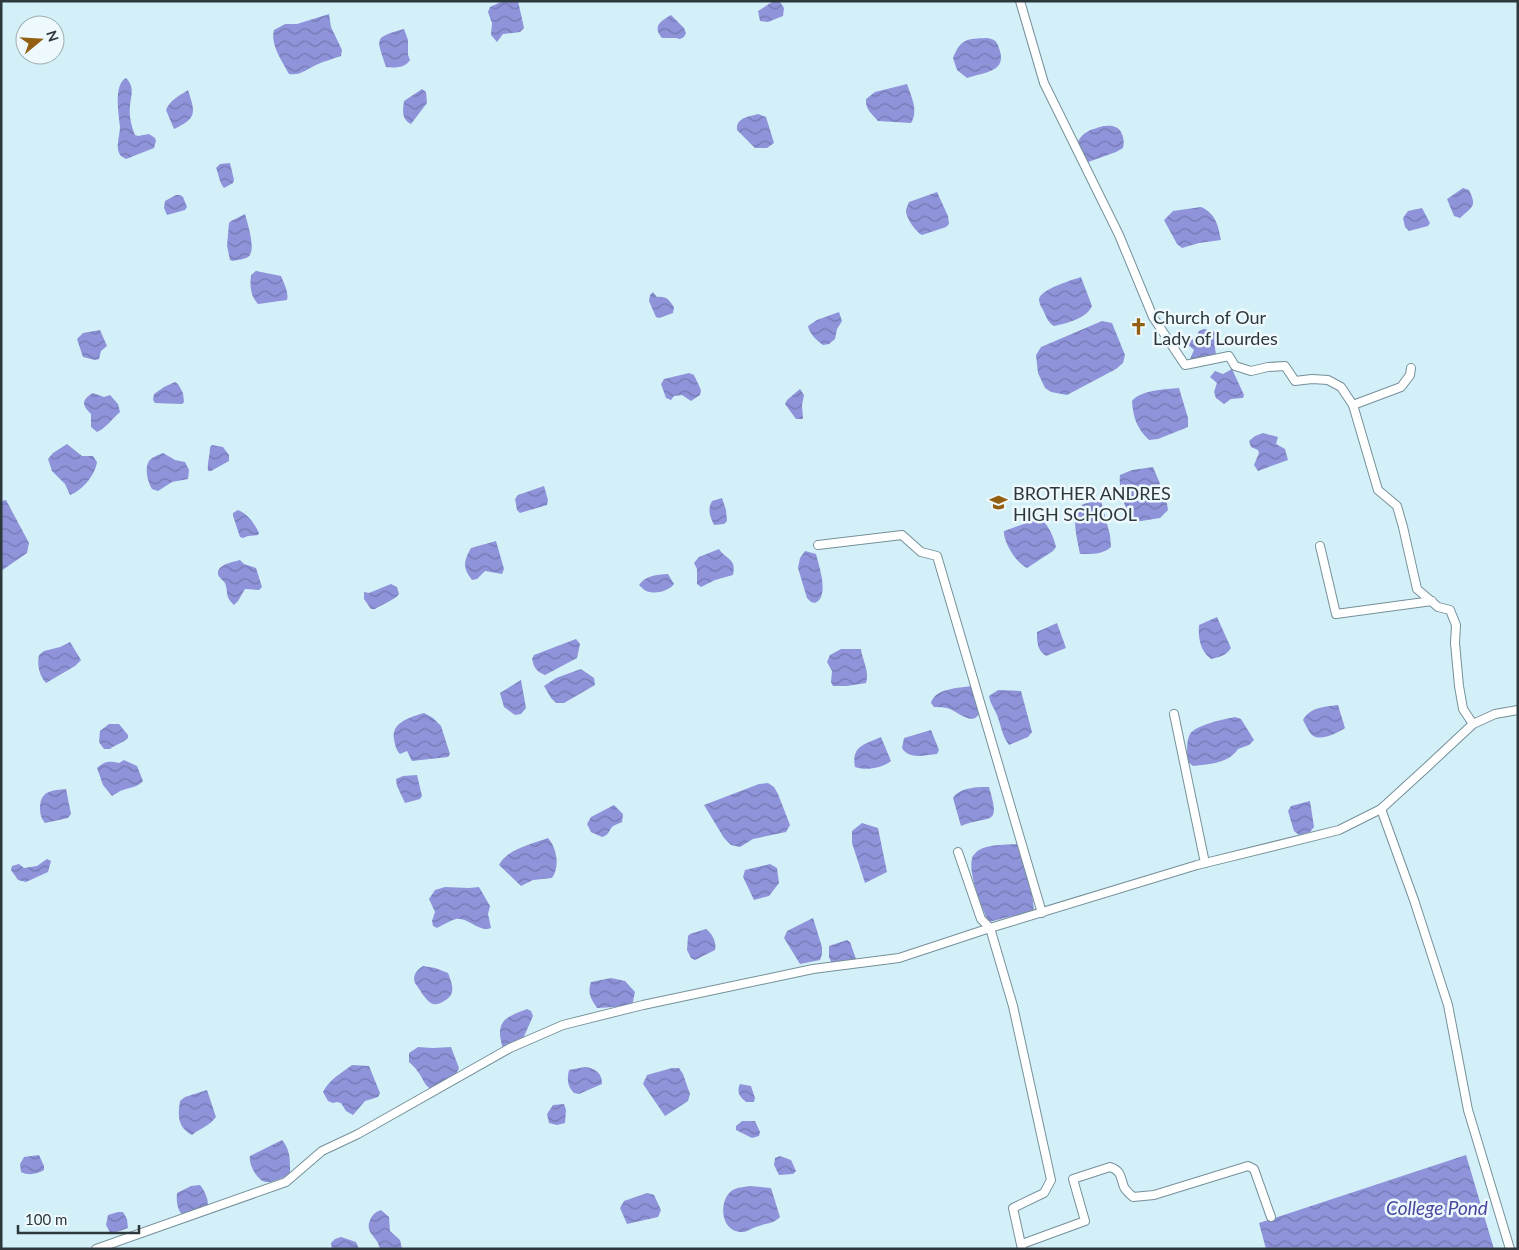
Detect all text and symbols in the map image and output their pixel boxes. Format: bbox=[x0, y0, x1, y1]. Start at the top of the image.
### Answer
north arrow bbox=[15, 15, 65, 65]
text: N bbox=[43, 28, 63, 44]
place label: Church of Our Lady of Lourdes bbox=[1153, 306, 1278, 349]
church icon: Church of Our Lady of Lourdes bbox=[1129, 317, 1149, 337]
place label: BROTHER ANDRES HIGH SCHOOL bbox=[1013, 482, 1171, 525]
school or university icon: BROTHER ANDRES HIGH SCHOOL bbox=[989, 493, 1009, 513]
water label: College Pond bbox=[1386, 1196, 1488, 1219]
scale bar bbox=[18, 1202, 139, 1234]
text: 100 m bbox=[25, 1210, 67, 1228]

